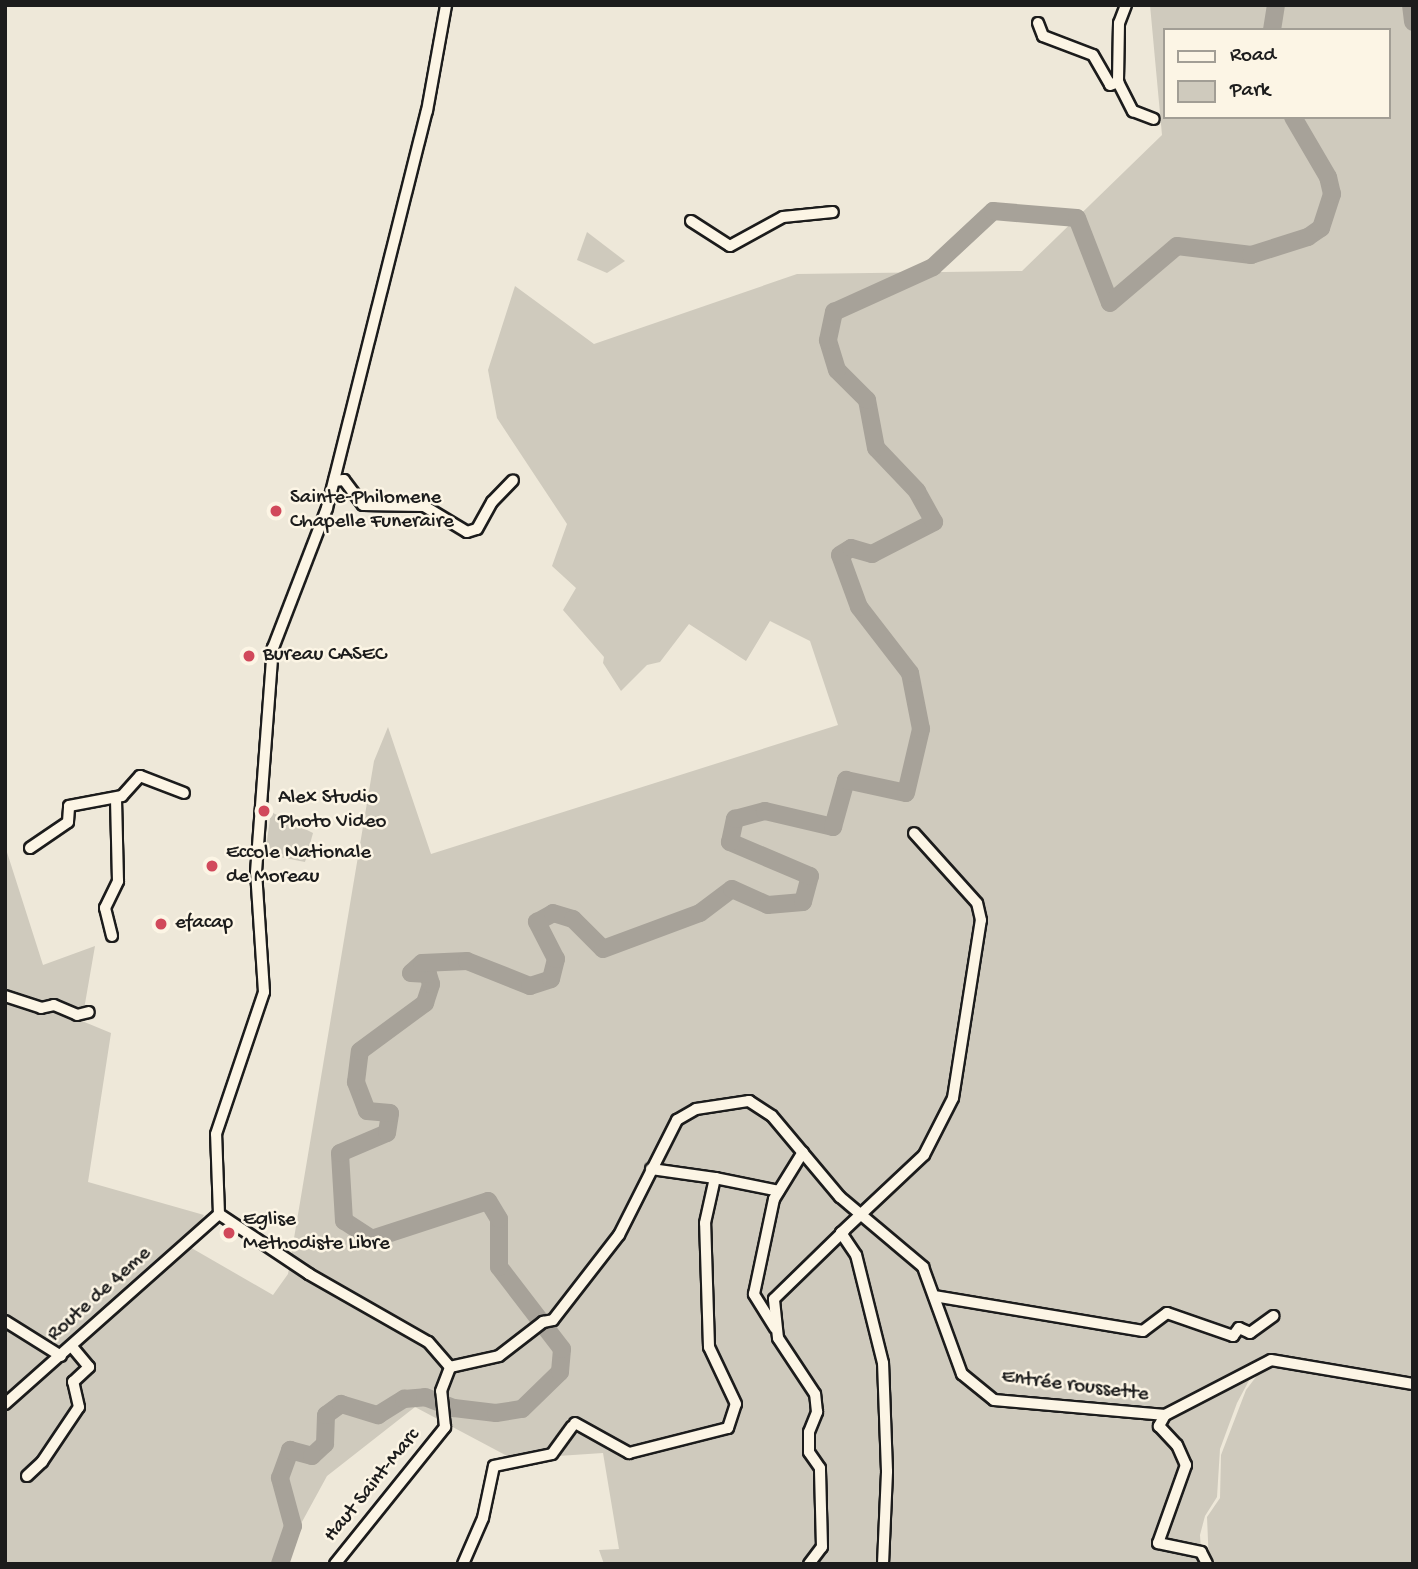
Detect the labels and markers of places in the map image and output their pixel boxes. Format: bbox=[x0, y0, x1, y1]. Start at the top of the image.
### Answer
place label: Sainte-Philomene Chapelle Funeraire bbox=[290, 486, 454, 536]
marker: Sainte-Philomene Chapelle Funeraire bbox=[268, 503, 284, 519]
place label: Bureau CASEC bbox=[263, 643, 386, 669]
marker: Bureau CASEC bbox=[241, 648, 257, 664]
place label: Alex Studio Photo Video bbox=[278, 786, 386, 836]
marker: Alex Studio Photo Video bbox=[256, 803, 272, 819]
place label: Eccole Nationale de Moreau bbox=[226, 841, 371, 891]
marker: Eccole Nationale de Moreau bbox=[204, 858, 220, 874]
place label: efacap bbox=[175, 911, 233, 937]
marker: efacap bbox=[153, 916, 169, 932]
place label: Eglise Methodiste Libre bbox=[243, 1208, 390, 1258]
marker: Eglise Methodiste Libre bbox=[221, 1225, 237, 1241]

